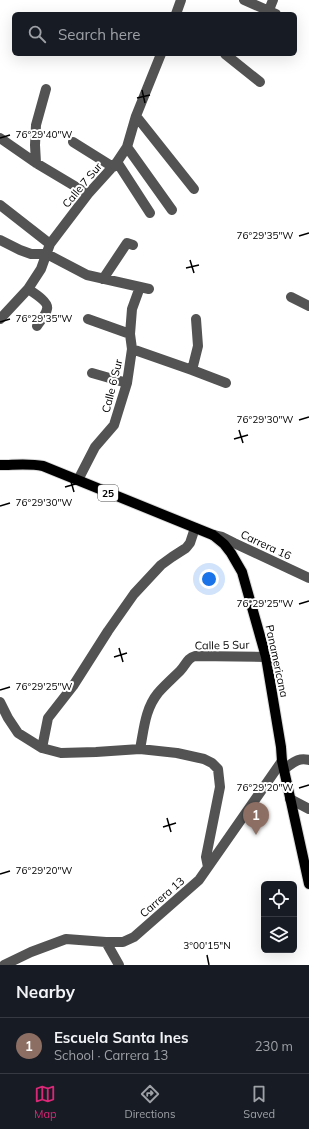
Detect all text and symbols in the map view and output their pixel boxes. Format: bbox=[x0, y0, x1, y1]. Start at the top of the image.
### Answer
search box bbox=[12, 12, 297, 56]
icon: search bbox=[26, 23, 48, 45]
text: Search here bbox=[58, 25, 140, 44]
text: 76°29'40"W bbox=[16, 128, 72, 141]
street label: Calle 7 Sur bbox=[59, 160, 105, 210]
text: 76°29'35"W bbox=[237, 229, 293, 242]
text: 76°29'35"W bbox=[16, 312, 72, 325]
street label: Calle 6 Sur bbox=[99, 358, 125, 414]
text: 76°29'30"W bbox=[237, 413, 293, 426]
road number: 25 bbox=[98, 485, 118, 501]
text: 76°29'30"W bbox=[16, 496, 72, 509]
street label: Carrera 16 bbox=[238, 527, 294, 563]
your location bbox=[199, 569, 219, 589]
text: 76°29'25"W bbox=[237, 597, 293, 610]
street label: Panamericana bbox=[262, 623, 292, 699]
street label: Calle 5 Sur bbox=[195, 638, 249, 652]
text: 76°29'25"W bbox=[16, 680, 72, 693]
text: 76°29'20"W bbox=[237, 781, 293, 794]
pin: 1 bbox=[243, 802, 269, 835]
text: 76°29'20"W bbox=[16, 864, 72, 877]
street label: Carrera 13 bbox=[137, 874, 187, 920]
map controls bbox=[261, 881, 297, 953]
button: locate bbox=[261, 881, 297, 917]
button: layers bbox=[261, 917, 297, 953]
text: 3°00'15"N bbox=[183, 939, 231, 952]
text: Nearby bbox=[16, 981, 75, 1002]
text: Escuela Santa Ines bbox=[54, 1028, 189, 1047]
text: 1 bbox=[25, 1038, 33, 1054]
text: 230 m bbox=[255, 1038, 293, 1054]
text: School · Carrera 13 bbox=[54, 1047, 168, 1063]
tab: Map bbox=[34, 1083, 57, 1121]
tab: Directions bbox=[125, 1083, 175, 1121]
tab: Saved bbox=[243, 1083, 275, 1121]

